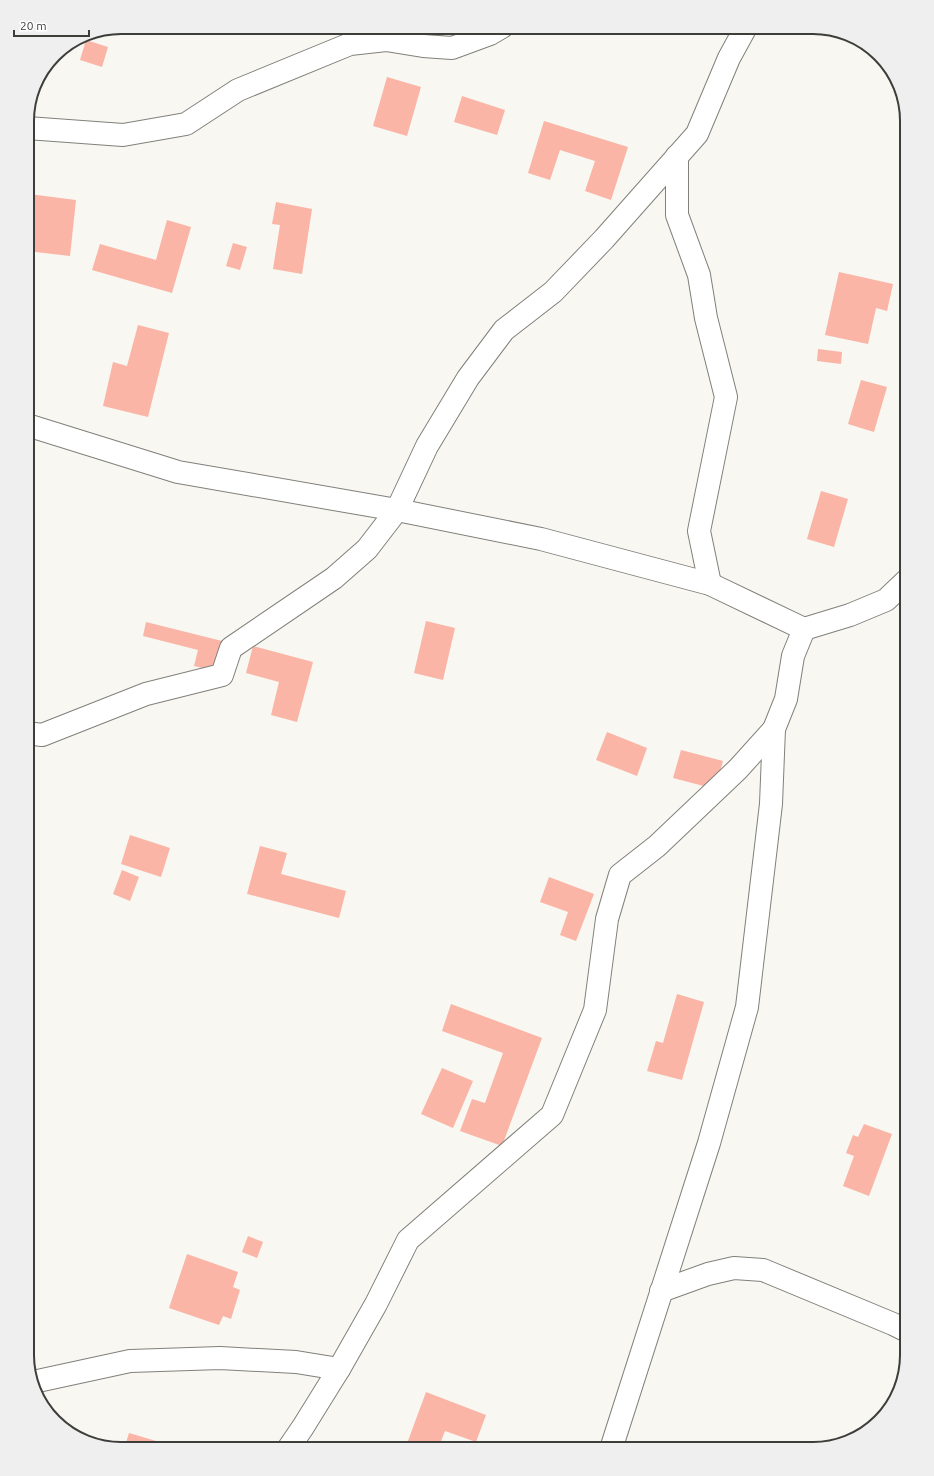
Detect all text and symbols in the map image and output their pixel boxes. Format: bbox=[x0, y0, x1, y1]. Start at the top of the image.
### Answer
scale bar bbox=[14, 12, 89, 38]
text: 20 m bbox=[20, 19, 47, 32]

